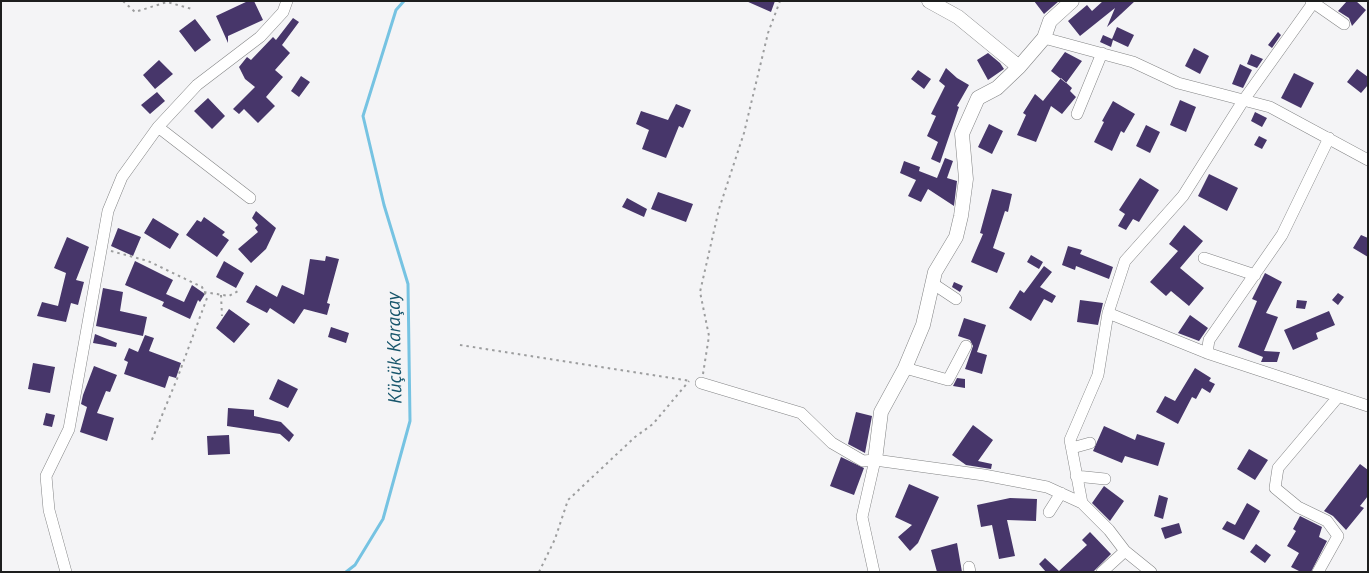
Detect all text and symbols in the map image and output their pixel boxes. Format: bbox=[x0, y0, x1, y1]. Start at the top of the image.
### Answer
water label: Küçük Karaçay bbox=[383, 292, 407, 404]

